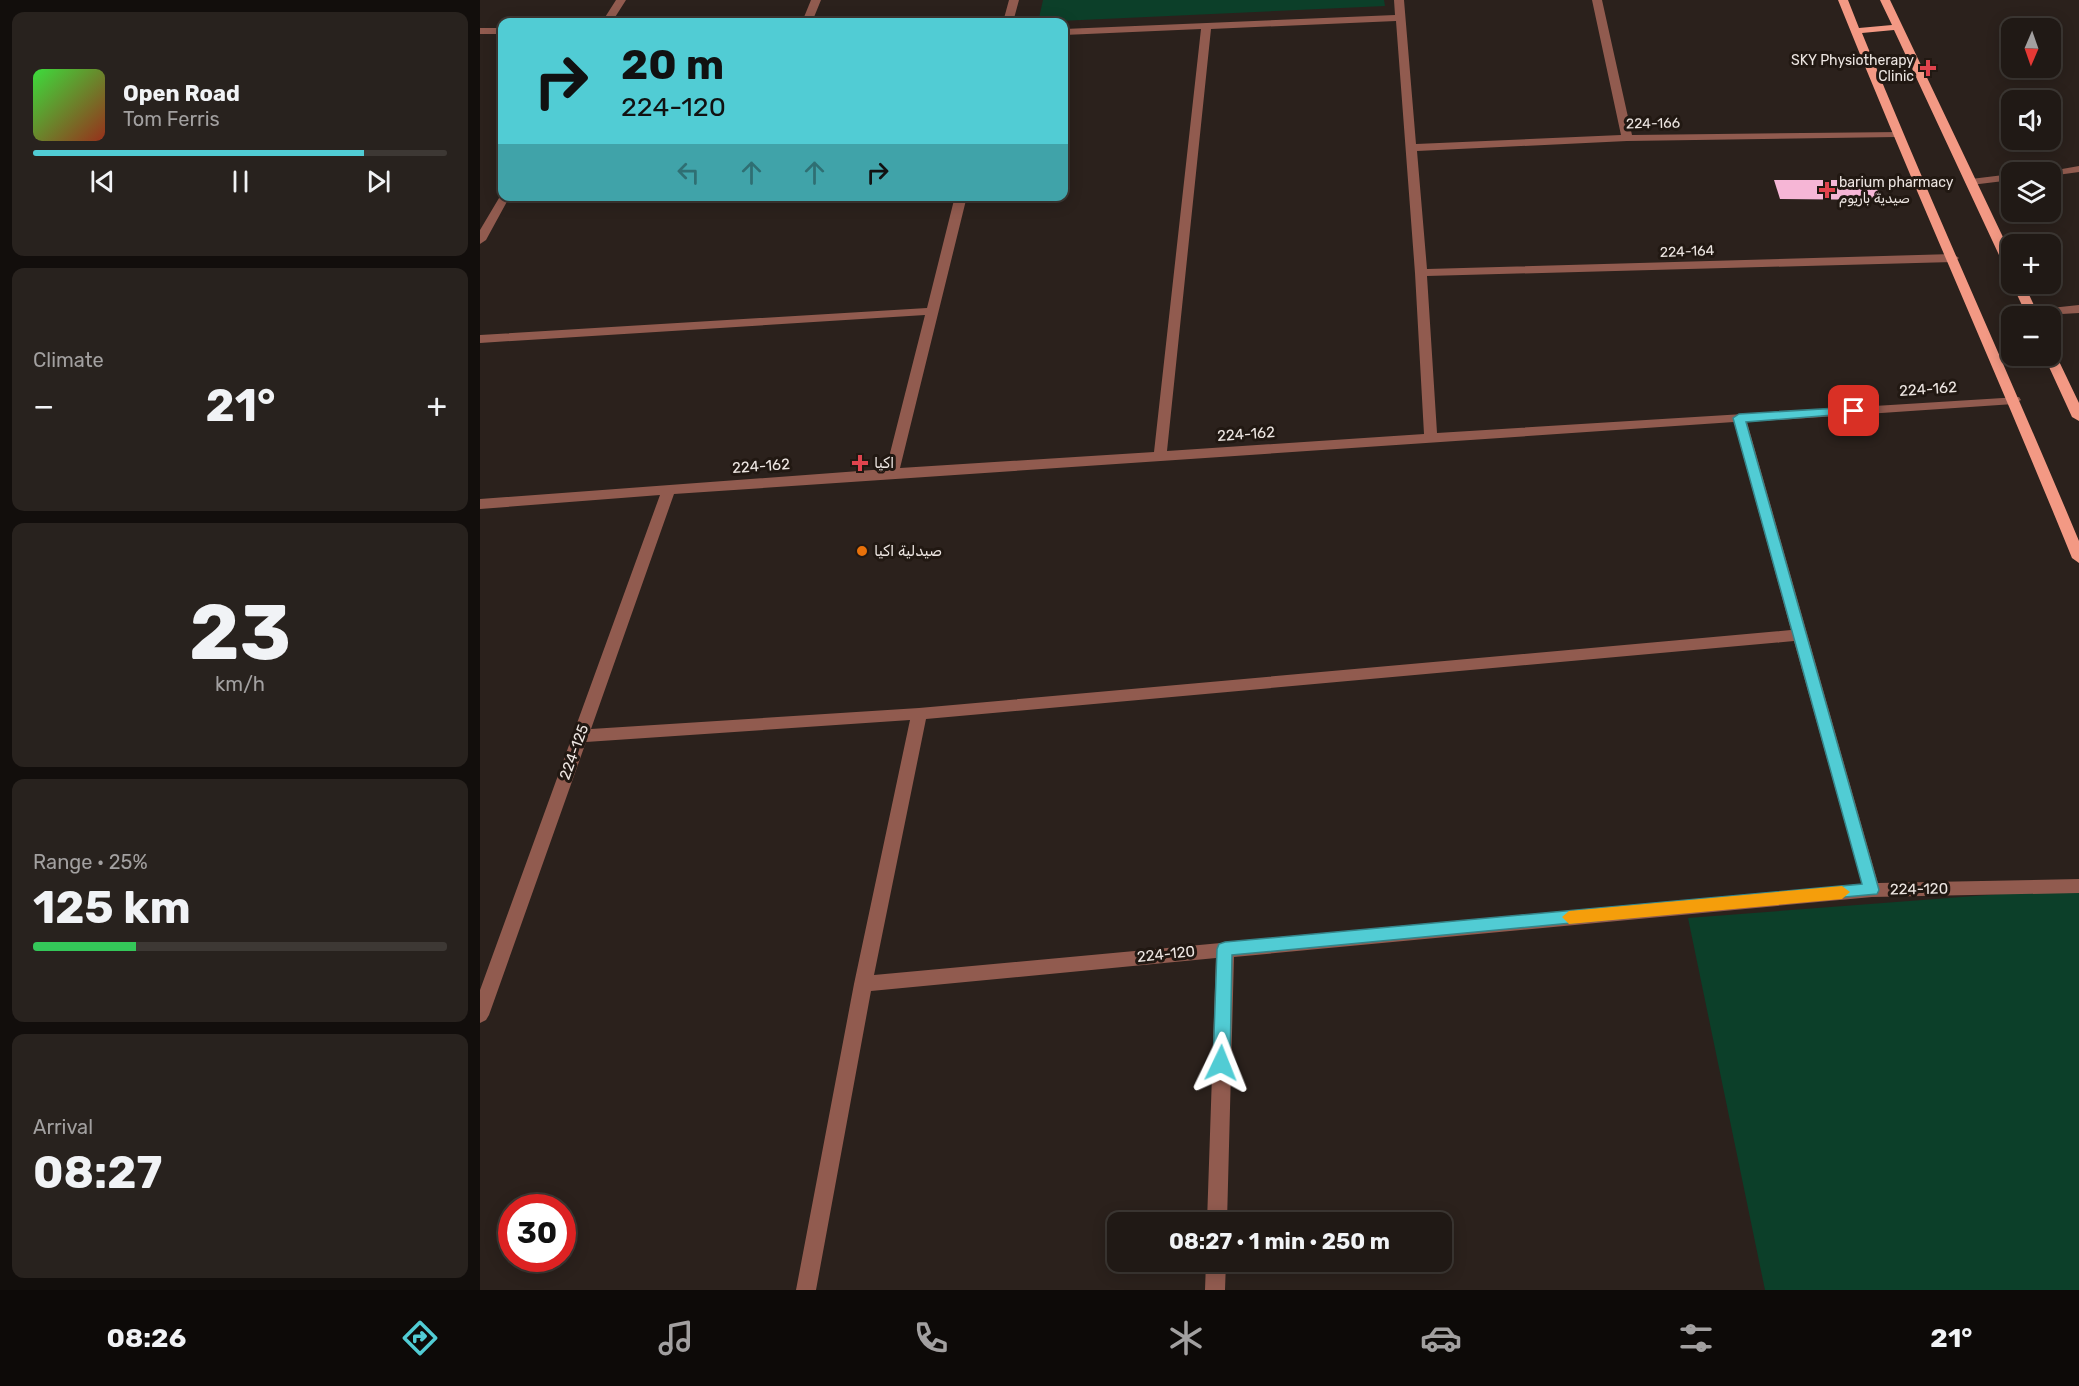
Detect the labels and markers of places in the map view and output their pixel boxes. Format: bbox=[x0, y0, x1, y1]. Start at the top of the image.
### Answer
place label: SKY Physiotherapy Clinic bbox=[1791, 52, 1914, 85]
marker: SKY Physiotherapy Clinic bbox=[1919, 59, 1937, 77]
place label: barium pharmacy صيدية باريوم bbox=[1839, 174, 1954, 208]
marker: barium pharmacy صيدية باريوم bbox=[1820, 183, 1834, 197]
pin bbox=[1828, 385, 1879, 436]
marker: اكيا bbox=[851, 454, 869, 472]
place label: اكيا bbox=[874, 454, 894, 472]
place label: صيدلية اكيا bbox=[874, 542, 942, 560]
marker: صيدلية اكيا bbox=[855, 544, 869, 558]

